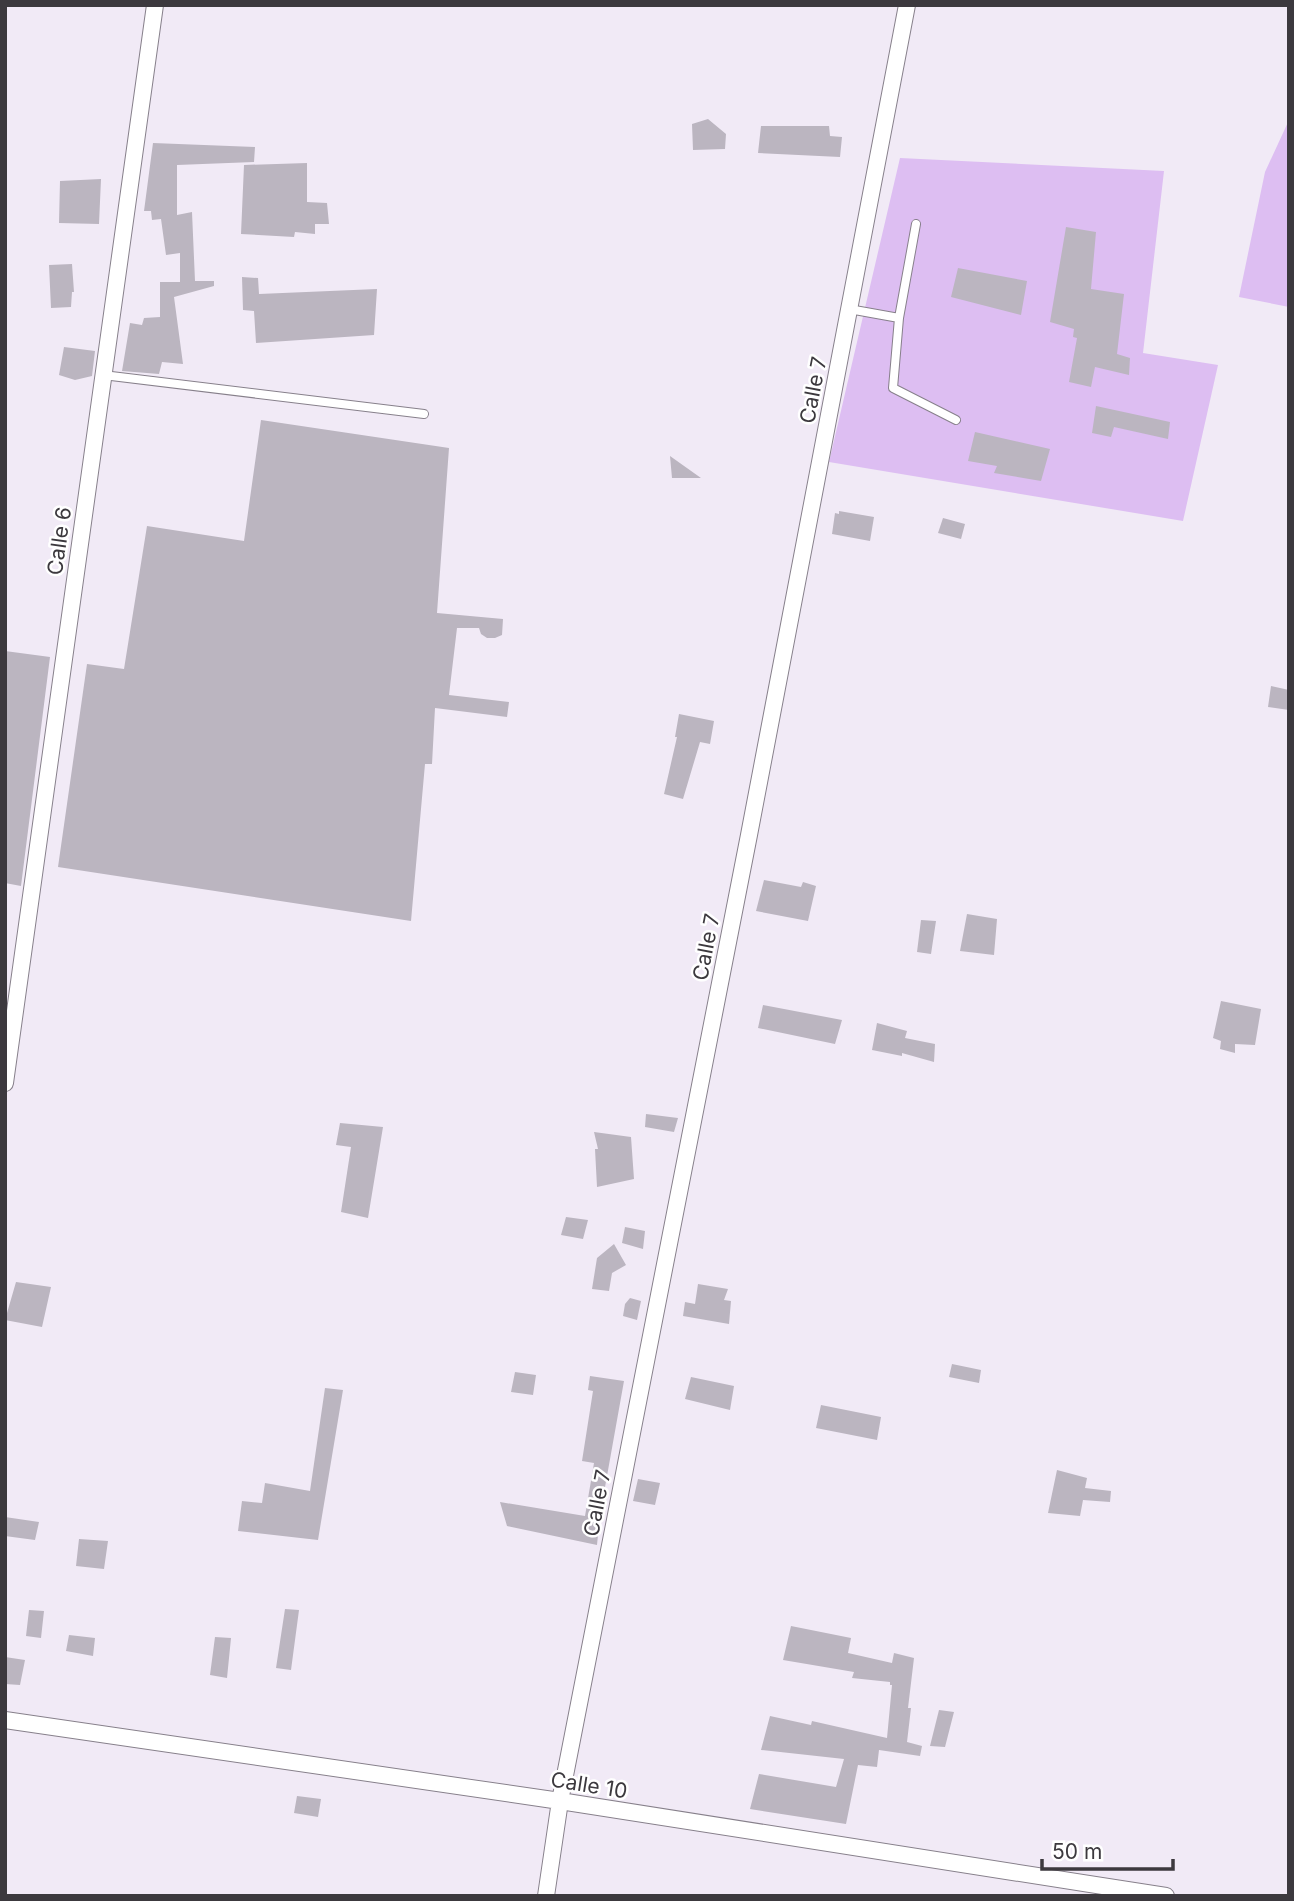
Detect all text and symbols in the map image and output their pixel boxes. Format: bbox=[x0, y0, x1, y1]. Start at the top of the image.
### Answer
street label: Calle 7 bbox=[794, 355, 832, 425]
street label: Calle 6 bbox=[42, 505, 76, 577]
street label: Calle 7 bbox=[687, 912, 725, 982]
street label: Calle 7 bbox=[578, 1468, 616, 1538]
street label: Calle 10 bbox=[549, 1767, 629, 1803]
scale bar bbox=[1042, 1828, 1173, 1872]
text: 50 m bbox=[1052, 1839, 1102, 1864]

